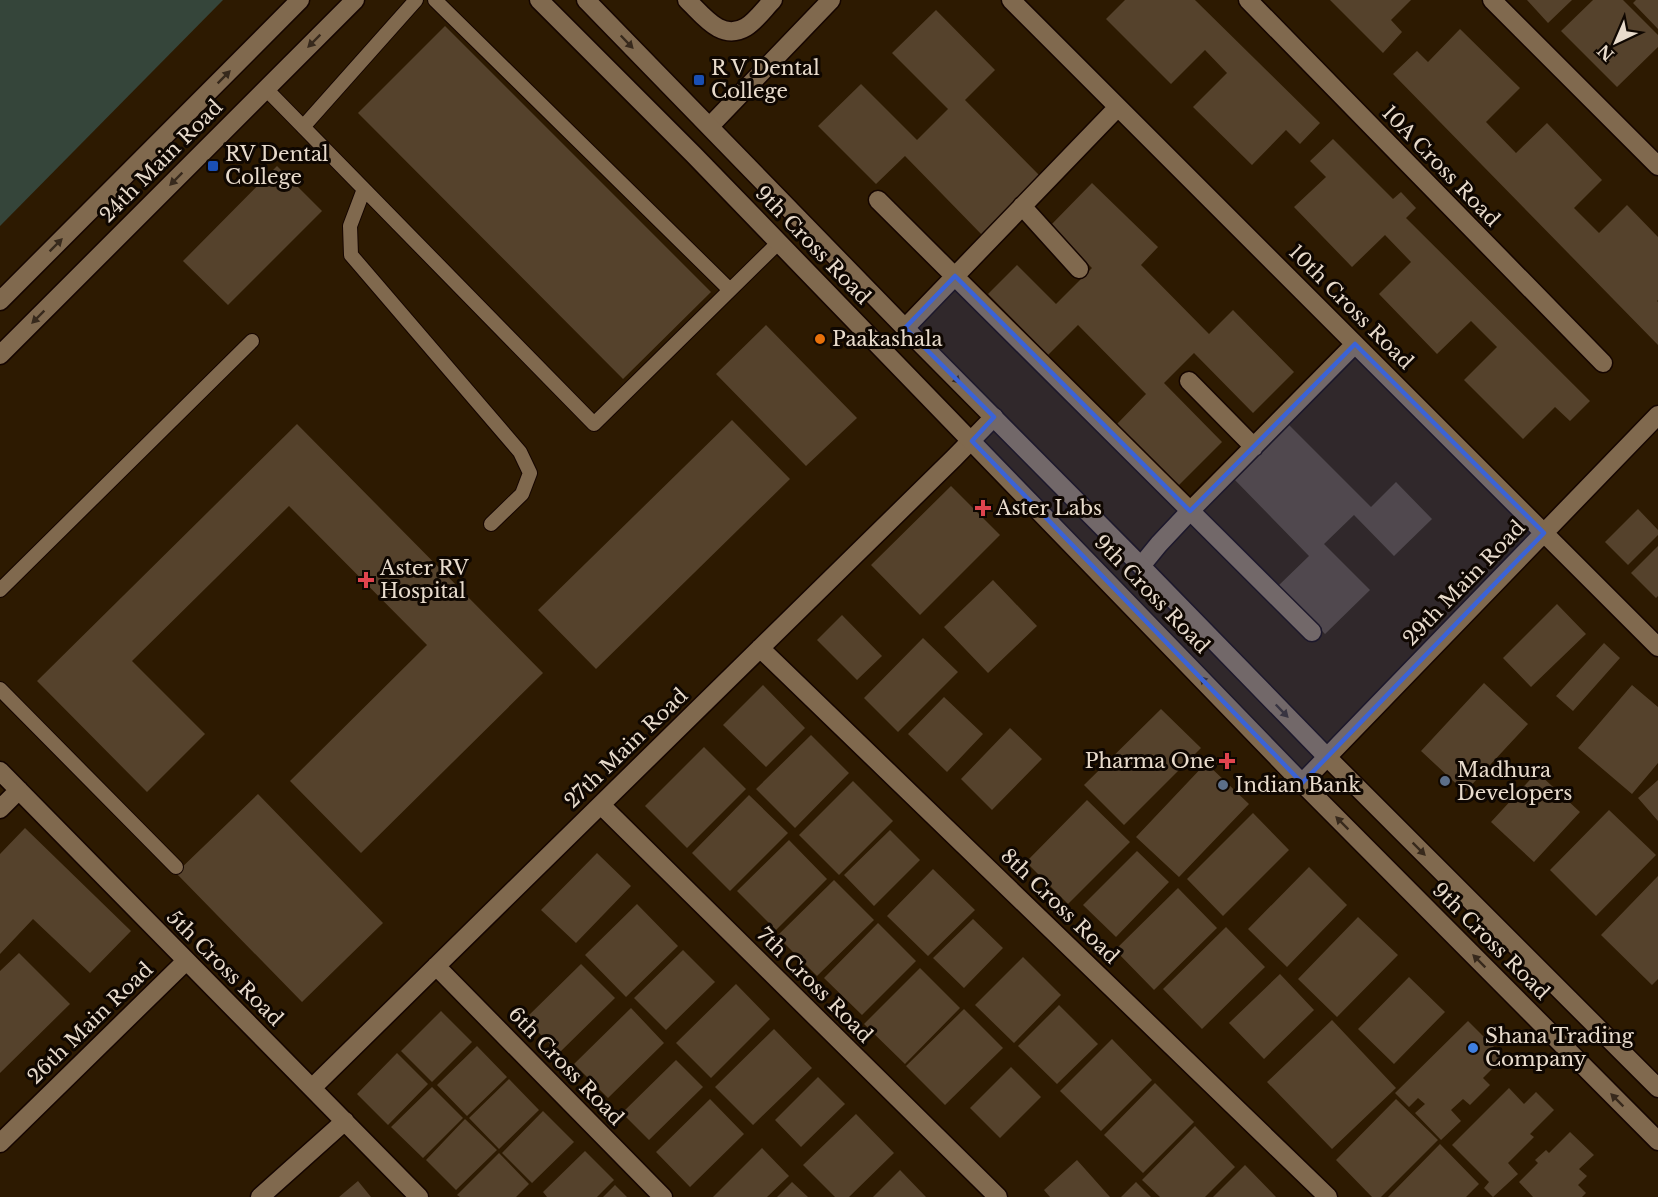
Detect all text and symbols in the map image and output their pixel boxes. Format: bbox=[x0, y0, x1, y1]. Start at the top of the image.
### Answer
north arrow bbox=[1586, 12, 1646, 72]
one-way arrow bbox=[307, 34, 321, 48]
one-way arrow bbox=[620, 34, 634, 48]
text: N bbox=[1593, 40, 1618, 65]
place label: R V Dental College bbox=[711, 56, 820, 103]
one-way arrow bbox=[216, 70, 230, 84]
marker: R V Dental College bbox=[692, 73, 706, 87]
street label: 24th Main Road bbox=[95, 95, 227, 227]
street label: 10A Cross Road bbox=[1377, 101, 1505, 231]
place label: RV Dental College bbox=[225, 142, 329, 189]
marker: RV Dental College bbox=[206, 159, 220, 173]
one-way arrow bbox=[168, 172, 183, 186]
street label: 9th Cross Road bbox=[750, 181, 876, 309]
one-way arrow bbox=[49, 238, 63, 252]
street label: 10th Cross Road bbox=[1284, 240, 1418, 374]
one-way arrow bbox=[30, 310, 45, 324]
place label: Paakashala bbox=[832, 327, 943, 351]
marker: Paakashala bbox=[813, 332, 827, 346]
one-way arrow bbox=[947, 370, 961, 384]
place label: Aster Labs bbox=[995, 496, 1102, 520]
marker: Aster Labs bbox=[974, 499, 992, 517]
street label: 29th Main Road bbox=[1398, 515, 1530, 651]
street label: 9th Cross Road bbox=[1089, 530, 1215, 658]
place label: Aster RV Hospital bbox=[379, 556, 469, 603]
marker: Aster RV Hospital bbox=[357, 571, 375, 589]
one-way arrow bbox=[1199, 676, 1213, 691]
street label: 27th Main Road bbox=[559, 683, 693, 813]
one-way arrow bbox=[1275, 703, 1289, 718]
place label: Pharma One bbox=[1085, 749, 1215, 773]
marker: Pharma One bbox=[1220, 754, 1234, 768]
place label: Madhura Developers bbox=[1457, 758, 1572, 805]
place label: Indian Bank bbox=[1235, 773, 1361, 797]
marker: Madhura Developers bbox=[1438, 774, 1452, 788]
marker: Indian Bank bbox=[1216, 778, 1230, 792]
one-way arrow bbox=[1336, 817, 1350, 831]
one-way arrow bbox=[1412, 842, 1426, 856]
street label: 8th Cross Road bbox=[996, 844, 1124, 968]
street label: 9th Cross Road bbox=[1428, 878, 1554, 1004]
street label: 5th Cross Road bbox=[162, 905, 288, 1031]
street label: 7th Cross Road bbox=[753, 923, 877, 1047]
one-way arrow bbox=[1473, 955, 1487, 969]
street label: 26th Main Road bbox=[22, 957, 158, 1089]
street label: 6th Cross Road bbox=[503, 1002, 629, 1130]
place label: Shana Trading Company bbox=[1485, 1024, 1635, 1071]
marker: Shana Trading Company bbox=[1466, 1041, 1480, 1055]
one-way arrow bbox=[1610, 1093, 1624, 1107]

